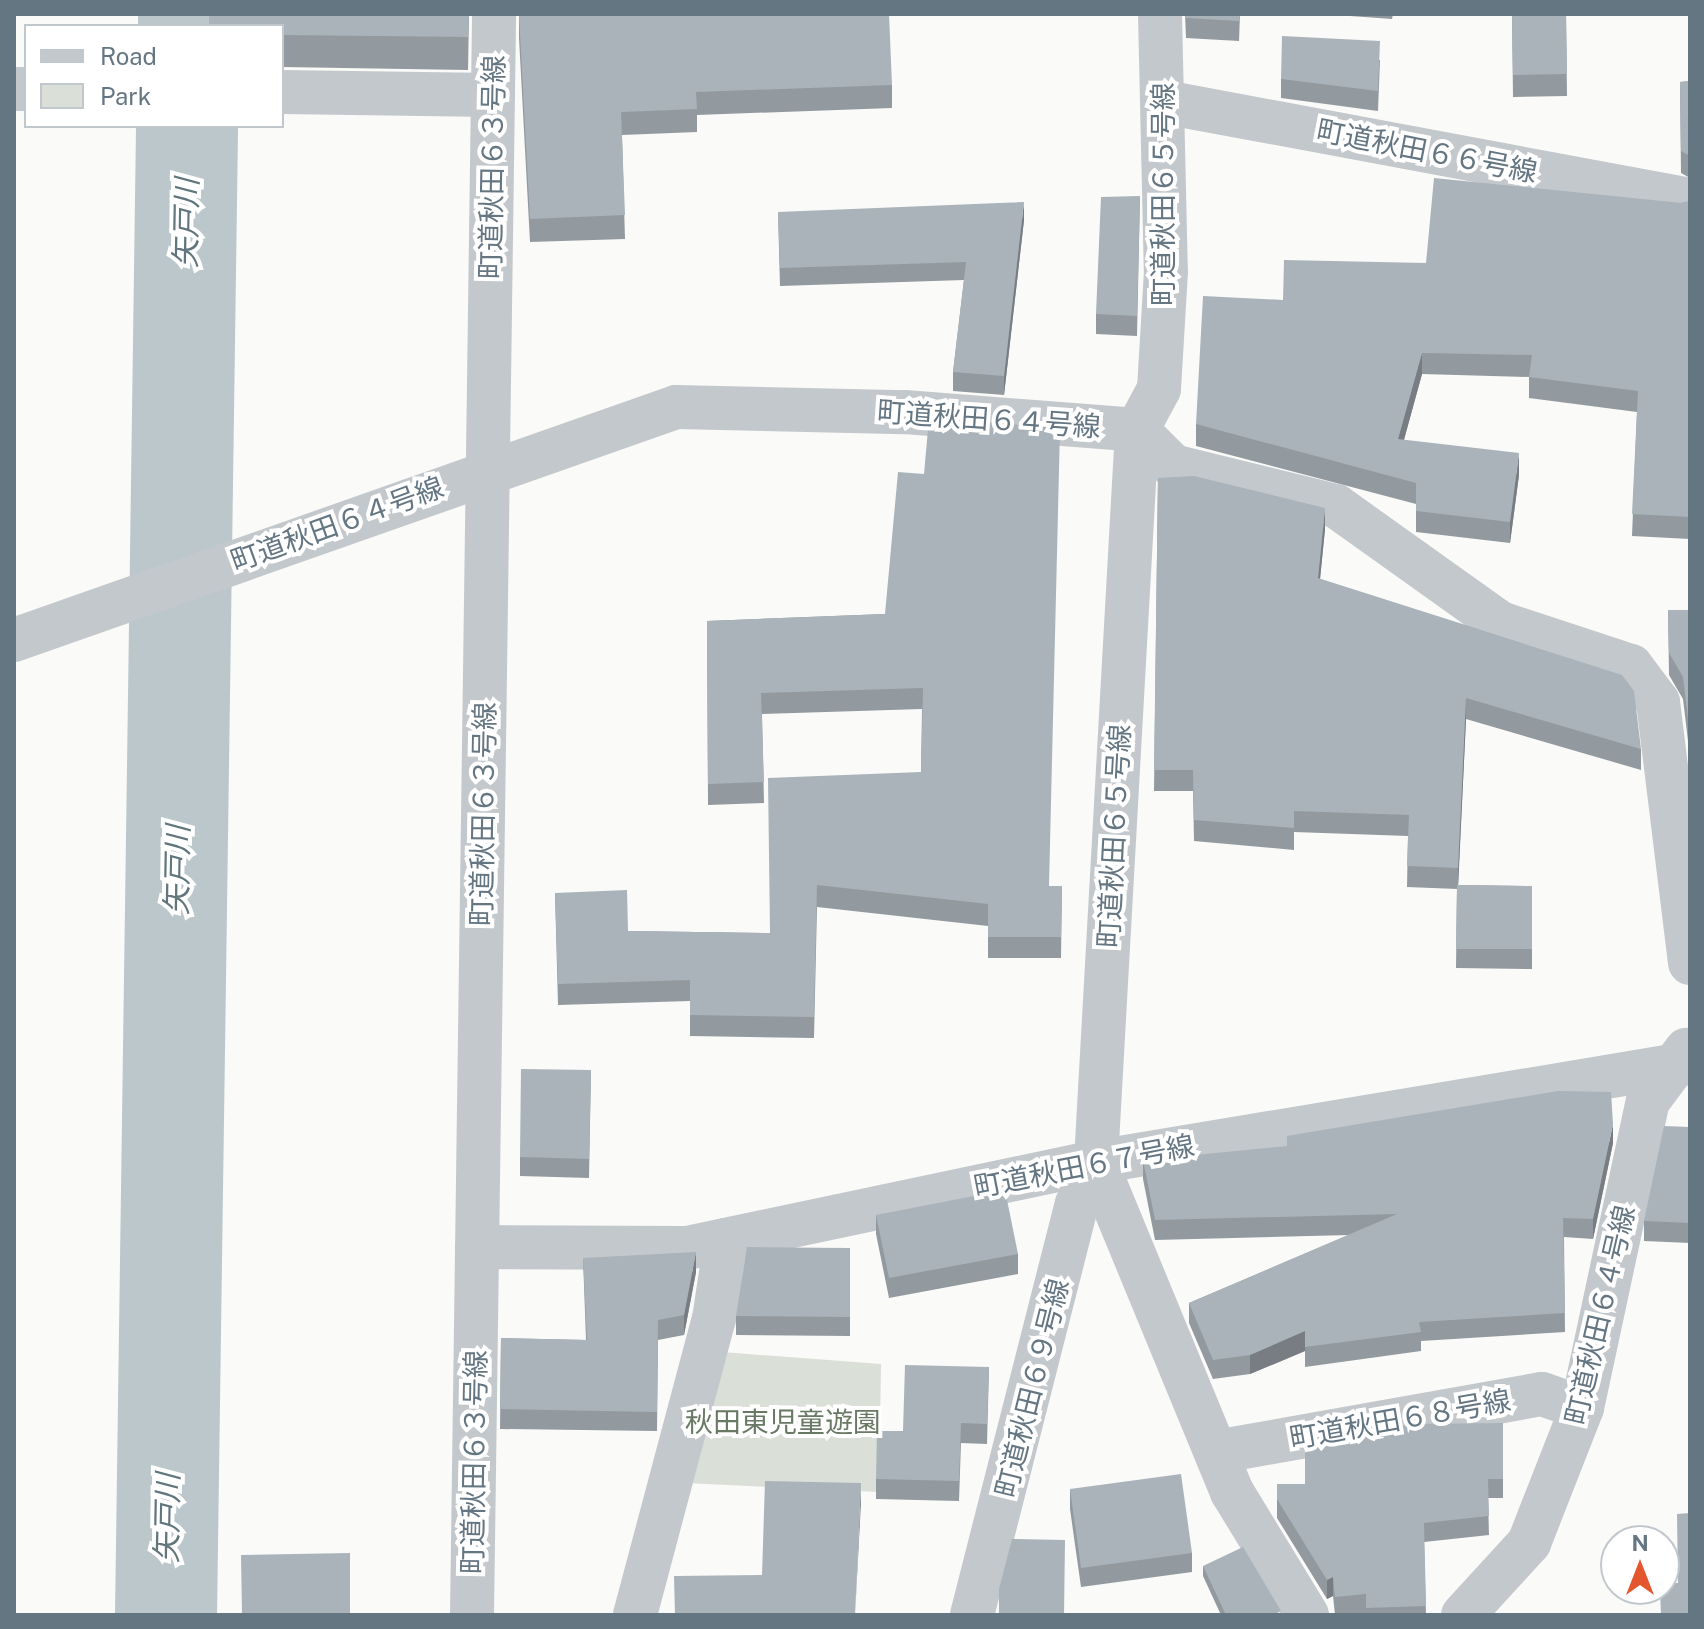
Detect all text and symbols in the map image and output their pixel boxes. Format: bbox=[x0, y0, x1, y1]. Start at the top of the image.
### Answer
legend bbox=[24, 24, 284, 128]
text: Road bbox=[100, 42, 157, 70]
street label: 町道秋田６３号線 bbox=[473, 55, 511, 279]
text: Park bbox=[100, 82, 151, 110]
street label: 町道秋田６５号線 bbox=[1146, 82, 1180, 306]
street label: 町道秋田６６号線 bbox=[1314, 113, 1540, 189]
water label: 矢戸川 bbox=[167, 178, 205, 268]
street label: 町道秋田６４号線 bbox=[876, 394, 1102, 444]
street label: 町道秋田６４号線 bbox=[226, 470, 448, 578]
street label: 町道秋田６３号線 bbox=[464, 702, 502, 926]
street label: 町道秋田６５号線 bbox=[1091, 723, 1137, 949]
water label: 矢戸川 bbox=[158, 825, 196, 915]
street label: 町道秋田６７号線 bbox=[971, 1128, 1197, 1204]
street label: 町道秋田６４号線 bbox=[1558, 1202, 1642, 1428]
street label: 町道秋田６９号線 bbox=[989, 1275, 1075, 1501]
street label: 町道秋田６３号線 bbox=[455, 1350, 493, 1574]
street label: 町道秋田６８号線 bbox=[1287, 1383, 1513, 1455]
park label: 秋田東児童遊園 bbox=[685, 1405, 881, 1439]
water label: 矢戸川 bbox=[148, 1473, 186, 1563]
north arrow bbox=[1600, 1525, 1680, 1605]
text: N bbox=[1631, 1530, 1649, 1556]

